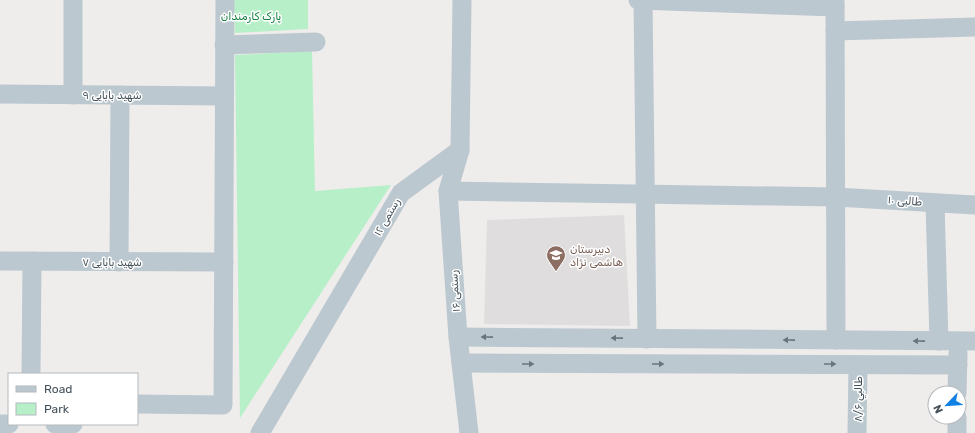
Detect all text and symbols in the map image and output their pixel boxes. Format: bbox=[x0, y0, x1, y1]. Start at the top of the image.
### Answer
park label: پارک کارمندان bbox=[221, 10, 281, 24]
street label: شهید بابایی ۹ bbox=[82, 89, 142, 102]
street label: طالبی ۱۰ bbox=[887, 193, 923, 209]
street label: رستمی ۱۲ bbox=[371, 195, 403, 238]
place label: دبیرستان هاشمی نژاد bbox=[570, 243, 623, 269]
school or university icon: دبیرستان هاشمی نژاد bbox=[545, 244, 567, 272]
street label: شهید بابایی ۷ bbox=[82, 256, 142, 269]
street label: رستمی ۱۶ bbox=[447, 269, 463, 312]
one-way arrow bbox=[480, 334, 493, 340]
one-way arrow bbox=[610, 335, 623, 341]
one-way arrow bbox=[782, 337, 795, 343]
one-way arrow bbox=[912, 338, 925, 344]
one-way arrow bbox=[522, 361, 535, 367]
one-way arrow bbox=[652, 361, 665, 367]
one-way arrow bbox=[824, 361, 836, 368]
legend bbox=[8, 373, 138, 425]
street label: طالبي ۸/۶ bbox=[852, 376, 867, 422]
text: Road bbox=[44, 382, 72, 396]
north arrow bbox=[927, 385, 967, 425]
text: Park bbox=[44, 402, 70, 416]
text: N bbox=[931, 403, 946, 415]

